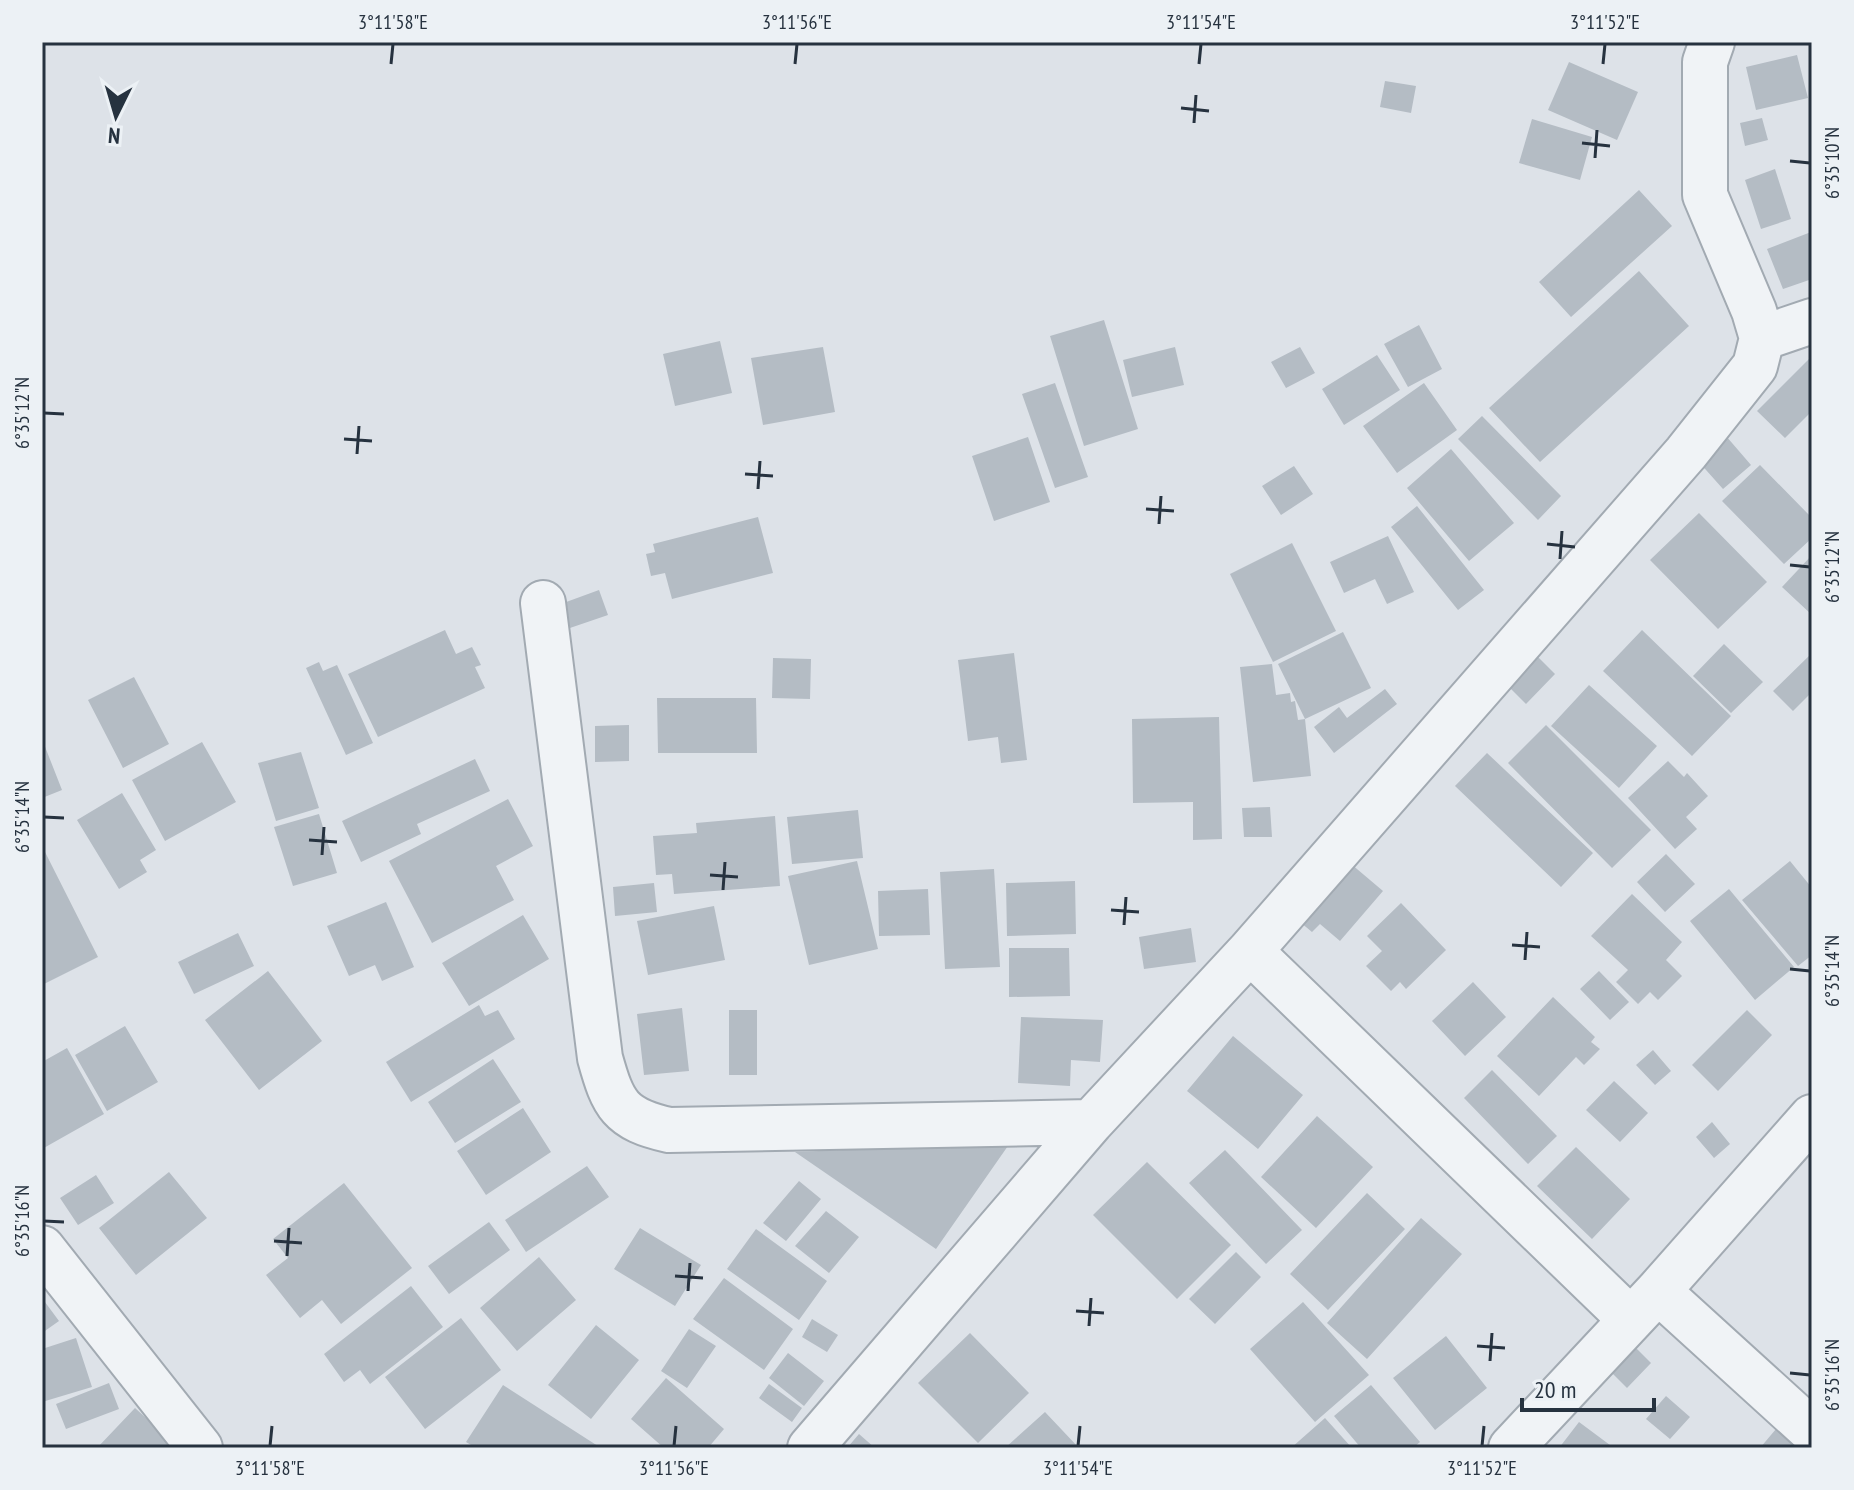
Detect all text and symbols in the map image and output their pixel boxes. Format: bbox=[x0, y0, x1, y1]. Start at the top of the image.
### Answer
text: 3°11'58"E bbox=[358, 9, 428, 35]
text: 3°11'56"E bbox=[762, 9, 832, 35]
text: 3°11'54"E bbox=[1166, 9, 1236, 35]
text: 3°11'52"E bbox=[1570, 9, 1640, 35]
north arrow bbox=[76, 76, 156, 156]
text: N bbox=[107, 121, 121, 150]
text: 6°35'10"N bbox=[1819, 127, 1845, 199]
text: 6°35'12"N bbox=[9, 377, 35, 449]
text: 6°35'12"N bbox=[1819, 531, 1845, 603]
text: 6°35'14"N bbox=[9, 781, 35, 853]
text: 6°35'14"N bbox=[1819, 935, 1845, 1007]
text: 6°35'16"N bbox=[9, 1185, 35, 1257]
text: 6°35'16"N bbox=[1819, 1339, 1845, 1411]
scale bar bbox=[1522, 1362, 1654, 1412]
text: 20 m bbox=[1534, 1374, 1576, 1405]
text: 3°11'58"E bbox=[235, 1455, 305, 1481]
text: 3°11'56"E bbox=[639, 1455, 709, 1481]
text: 3°11'54"E bbox=[1043, 1455, 1113, 1481]
text: 3°11'52"E bbox=[1447, 1455, 1517, 1481]

